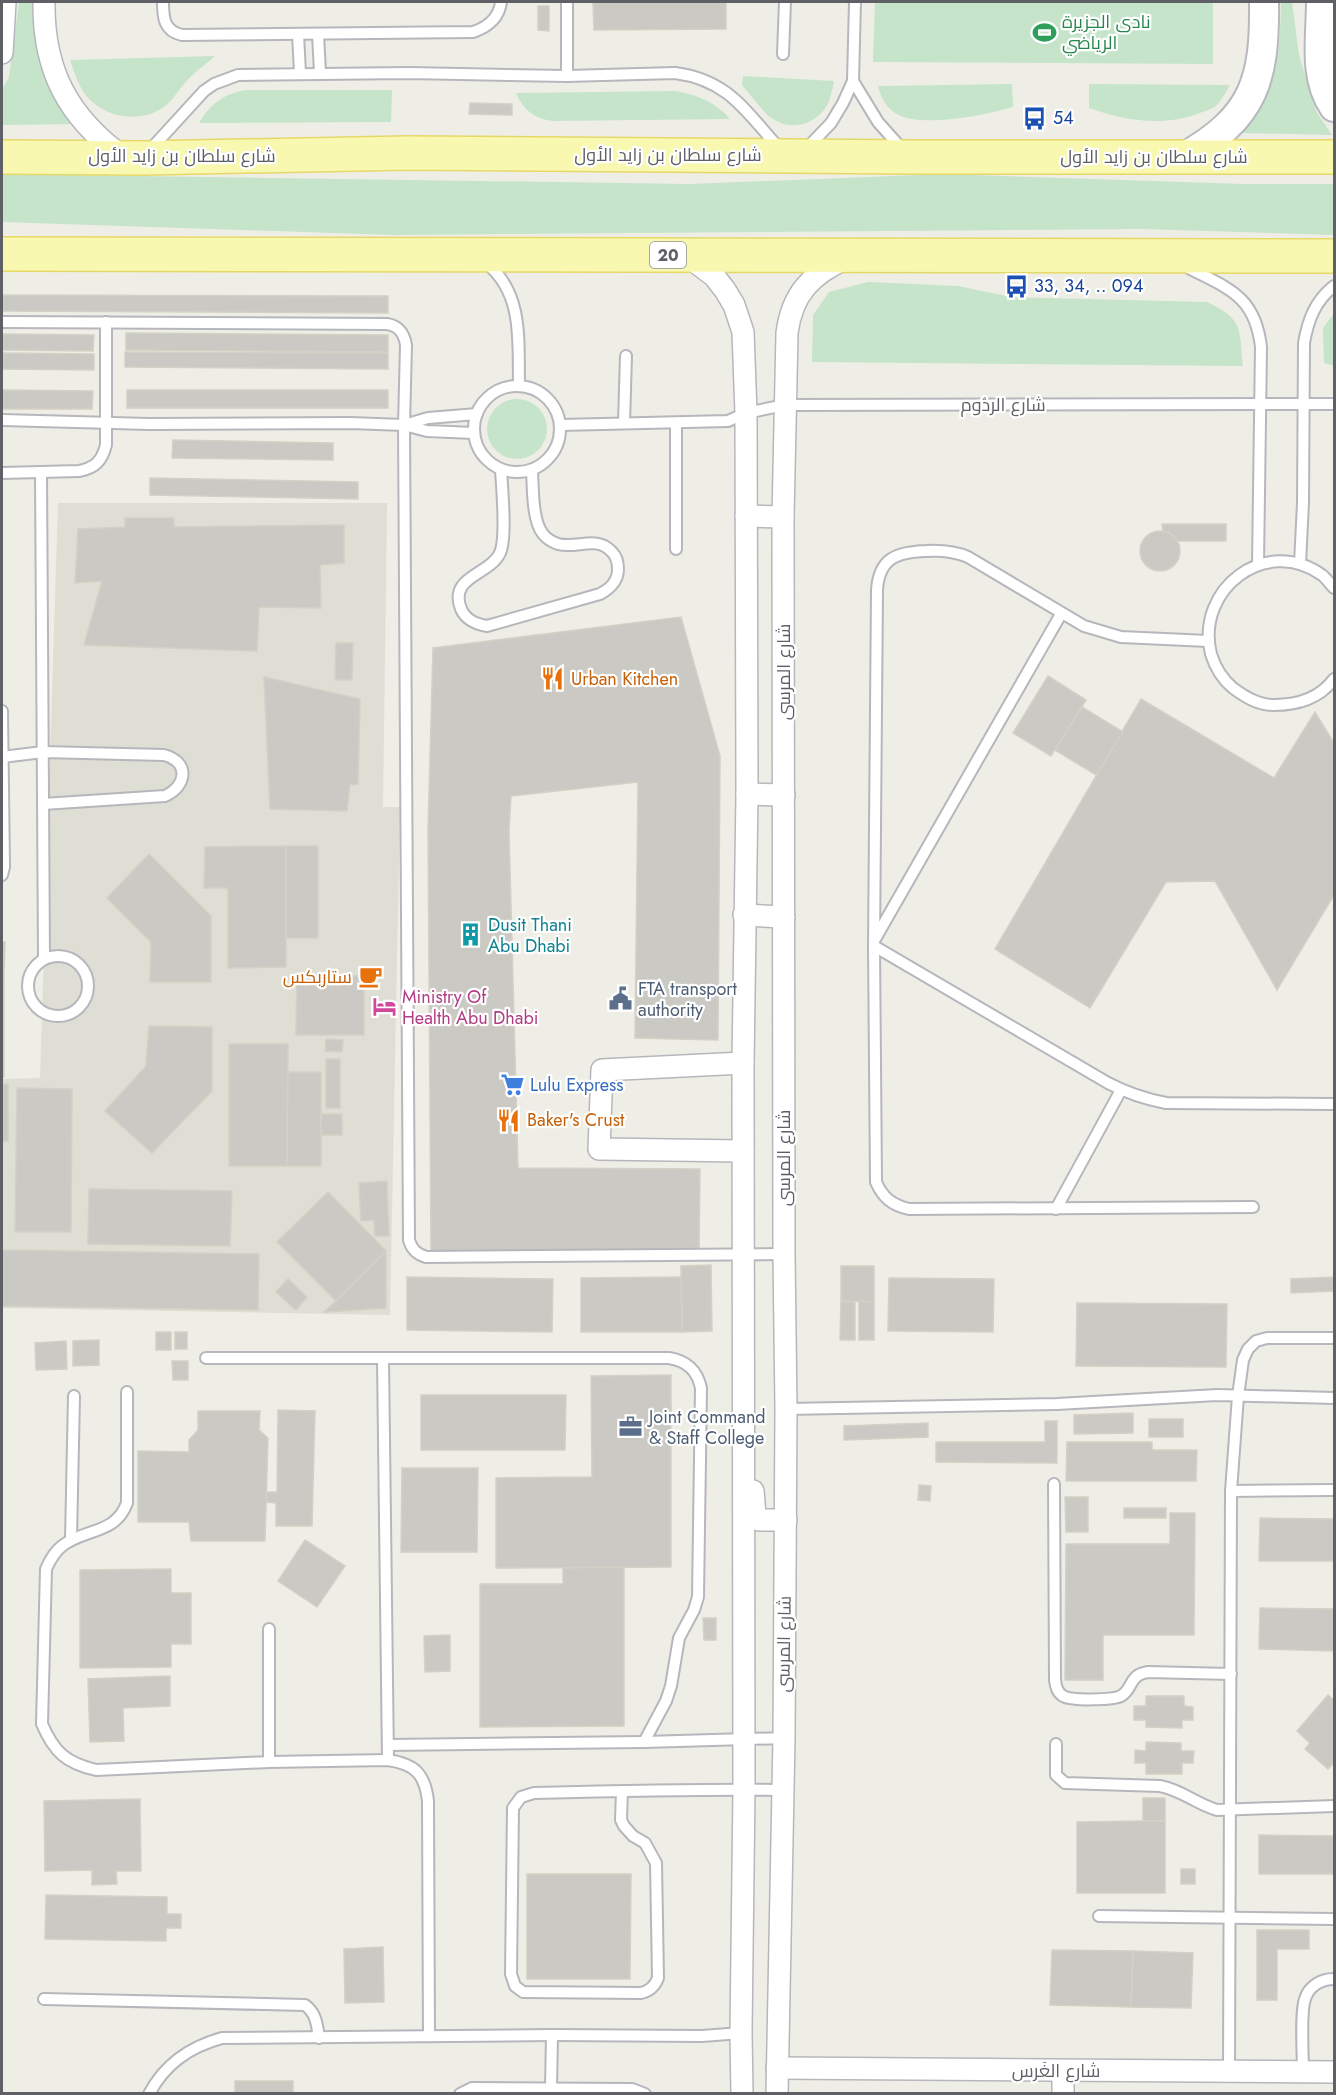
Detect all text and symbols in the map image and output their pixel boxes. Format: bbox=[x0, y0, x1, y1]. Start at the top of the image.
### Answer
place label: نادى الجزيرة الرياضي bbox=[1062, 9, 1151, 56]
sports icon: نادى الجزيرة الرياضي bbox=[1031, 19, 1057, 45]
bus stop icon: 54 bbox=[1022, 105, 1048, 131]
place label: 54 bbox=[1053, 105, 1074, 131]
street label: شارع سلطان بن زايد الأول bbox=[574, 142, 762, 168]
street label: شارع سلطان بن زايد الأول bbox=[88, 143, 276, 169]
street label: شارع سلطان بن زايد الأول bbox=[1060, 144, 1248, 170]
road number: 20 bbox=[650, 242, 686, 268]
bus stop icon: 33, 34, .. 094 bbox=[1003, 273, 1029, 299]
place label: 33, 34, .. 094 bbox=[1034, 273, 1143, 299]
street label: شارع الردُوم bbox=[960, 392, 1046, 418]
street label: شارع المرسى bbox=[771, 624, 797, 720]
restaurant icon: Urban Kitchen bbox=[540, 666, 566, 692]
place label: Urban Kitchen bbox=[571, 666, 678, 692]
place label: Dusit Thani Abu Dhabi bbox=[488, 912, 572, 959]
building icon: Dusit Thani Abu Dhabi bbox=[457, 922, 483, 948]
place label: ستاربكس bbox=[283, 964, 352, 990]
cafe icon: ستاربكس bbox=[357, 964, 383, 990]
place label: FTA transport authority bbox=[638, 976, 737, 1023]
place label: Ministry Of Health Abu Dhabi bbox=[402, 984, 538, 1031]
public building icon: FTA transport authority bbox=[607, 986, 633, 1012]
hotel icon: Ministry Of Health Abu Dhabi bbox=[371, 994, 397, 1020]
supermarket icon: Lulu Express bbox=[499, 1072, 525, 1098]
place label: Lulu Express bbox=[530, 1072, 624, 1098]
restaurant icon: Baker's Crust bbox=[496, 1107, 522, 1133]
place label: Baker's Crust bbox=[527, 1107, 625, 1133]
street label: شارع المرسى bbox=[771, 1110, 797, 1206]
place label: Joint Command & Staff College bbox=[647, 1404, 766, 1451]
office icon: Joint Command & Staff College bbox=[618, 1414, 644, 1440]
street label: شارع المرسى bbox=[770, 1595, 798, 1693]
street label: شارع الغَرس bbox=[1012, 2058, 1100, 2084]

